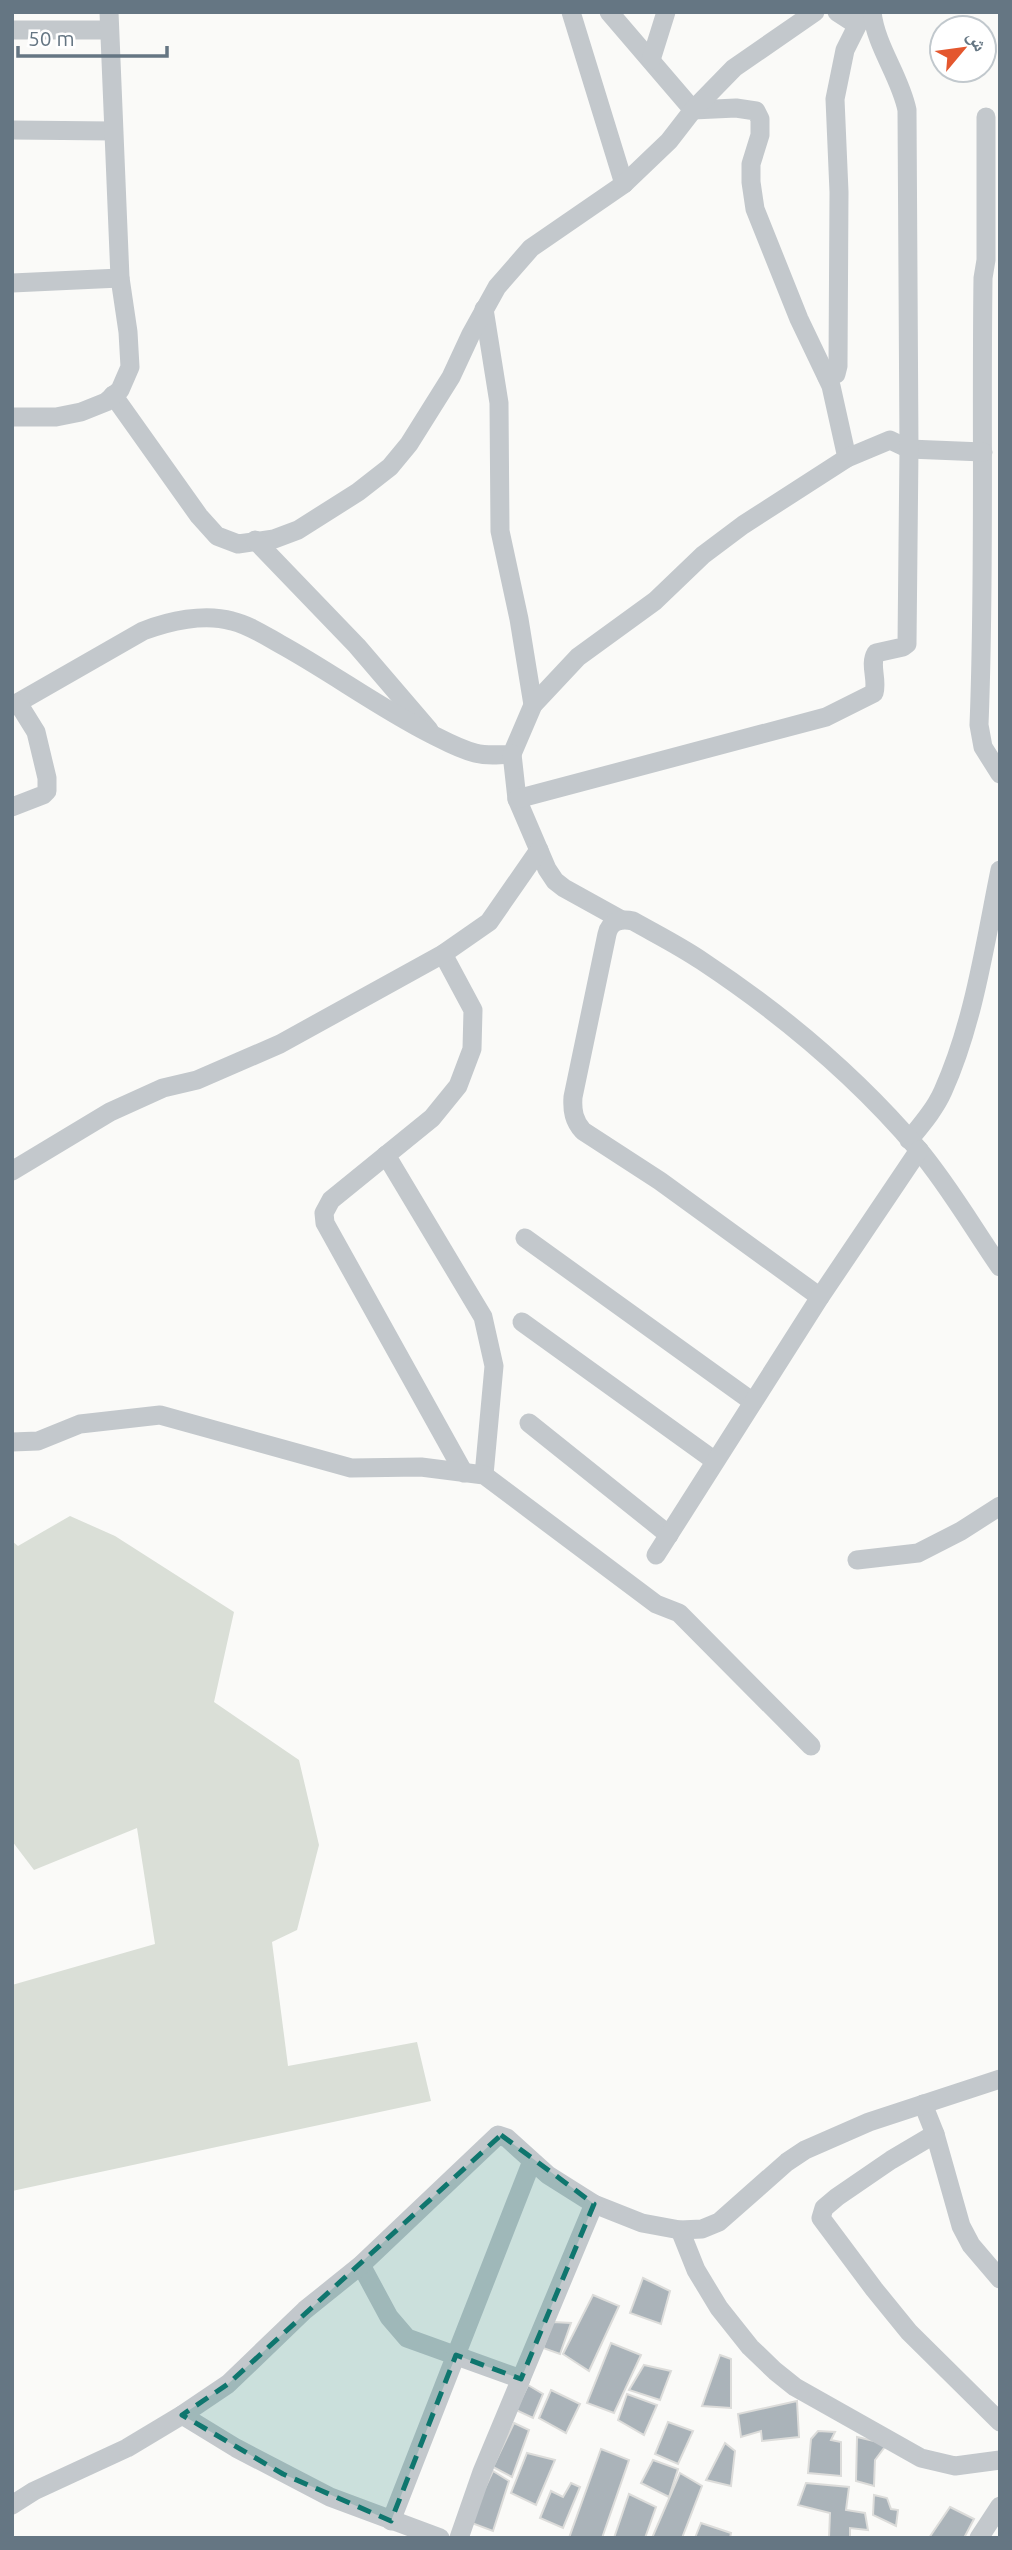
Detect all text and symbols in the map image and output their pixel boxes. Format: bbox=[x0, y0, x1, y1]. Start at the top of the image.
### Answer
scale bar bbox=[18, 14, 166, 58]
north arrow bbox=[928, 14, 998, 84]
text: 50 m bbox=[28, 26, 75, 50]
text: ش bbox=[962, 27, 992, 55]

